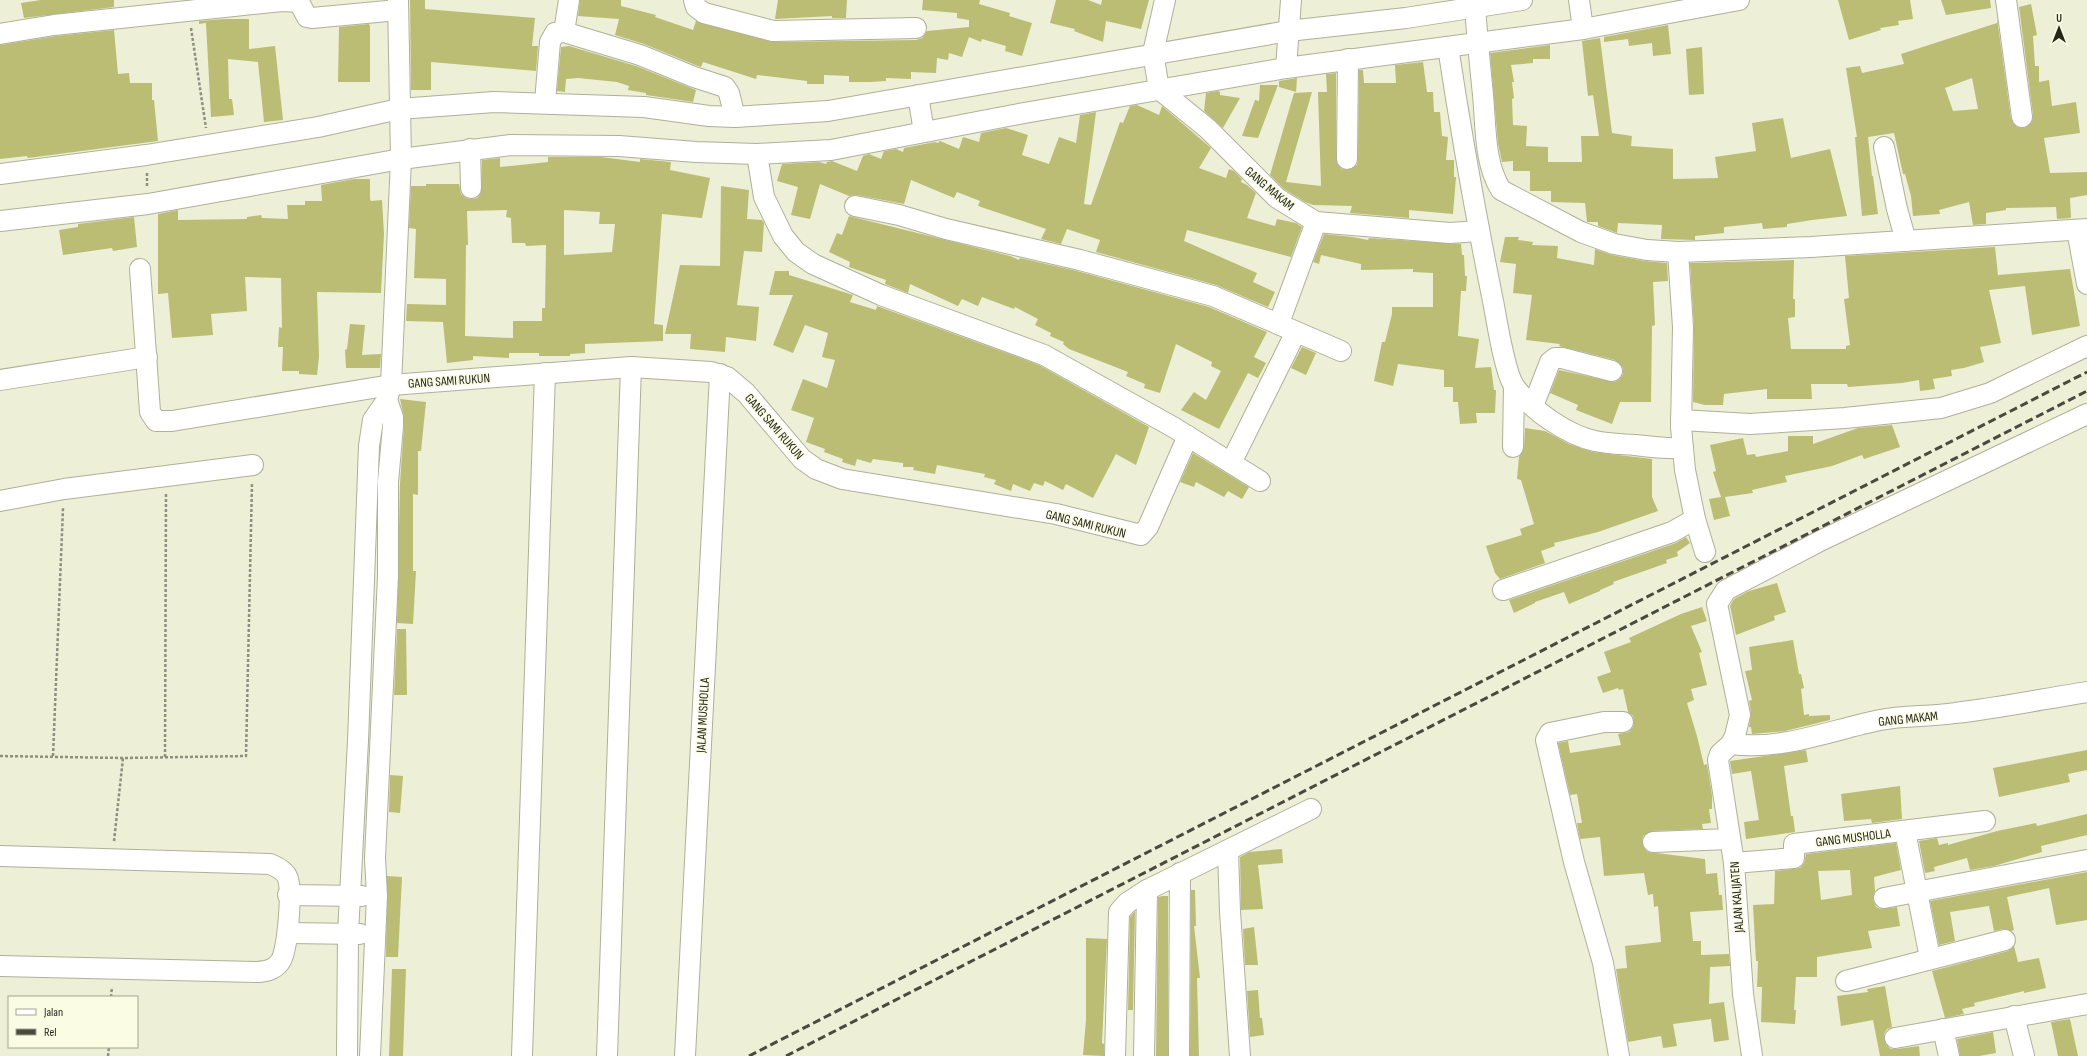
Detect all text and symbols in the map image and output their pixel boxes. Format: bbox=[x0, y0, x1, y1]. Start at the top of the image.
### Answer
north arrow bbox=[2039, 8, 2079, 48]
text: U bbox=[2056, 12, 2062, 25]
street label: GANG MAKAM bbox=[1241, 163, 1298, 214]
street label: GANG SAMI RUKUN bbox=[408, 370, 491, 392]
street label: GANG SAMI RUKUN bbox=[741, 390, 807, 463]
street label: GANG SAMI RUKUN bbox=[1044, 506, 1128, 542]
street label: JALAN MUSHOLLA bbox=[693, 677, 713, 754]
street label: GANG MAKAM bbox=[1878, 708, 1939, 730]
street label: GANG MUSHOLLA bbox=[1815, 825, 1892, 851]
street label: JALAN KALIJATEN bbox=[1727, 861, 1748, 934]
legend bbox=[8, 996, 138, 1048]
text: Jalan bbox=[43, 1005, 63, 1020]
text: Rel bbox=[44, 1025, 56, 1040]

